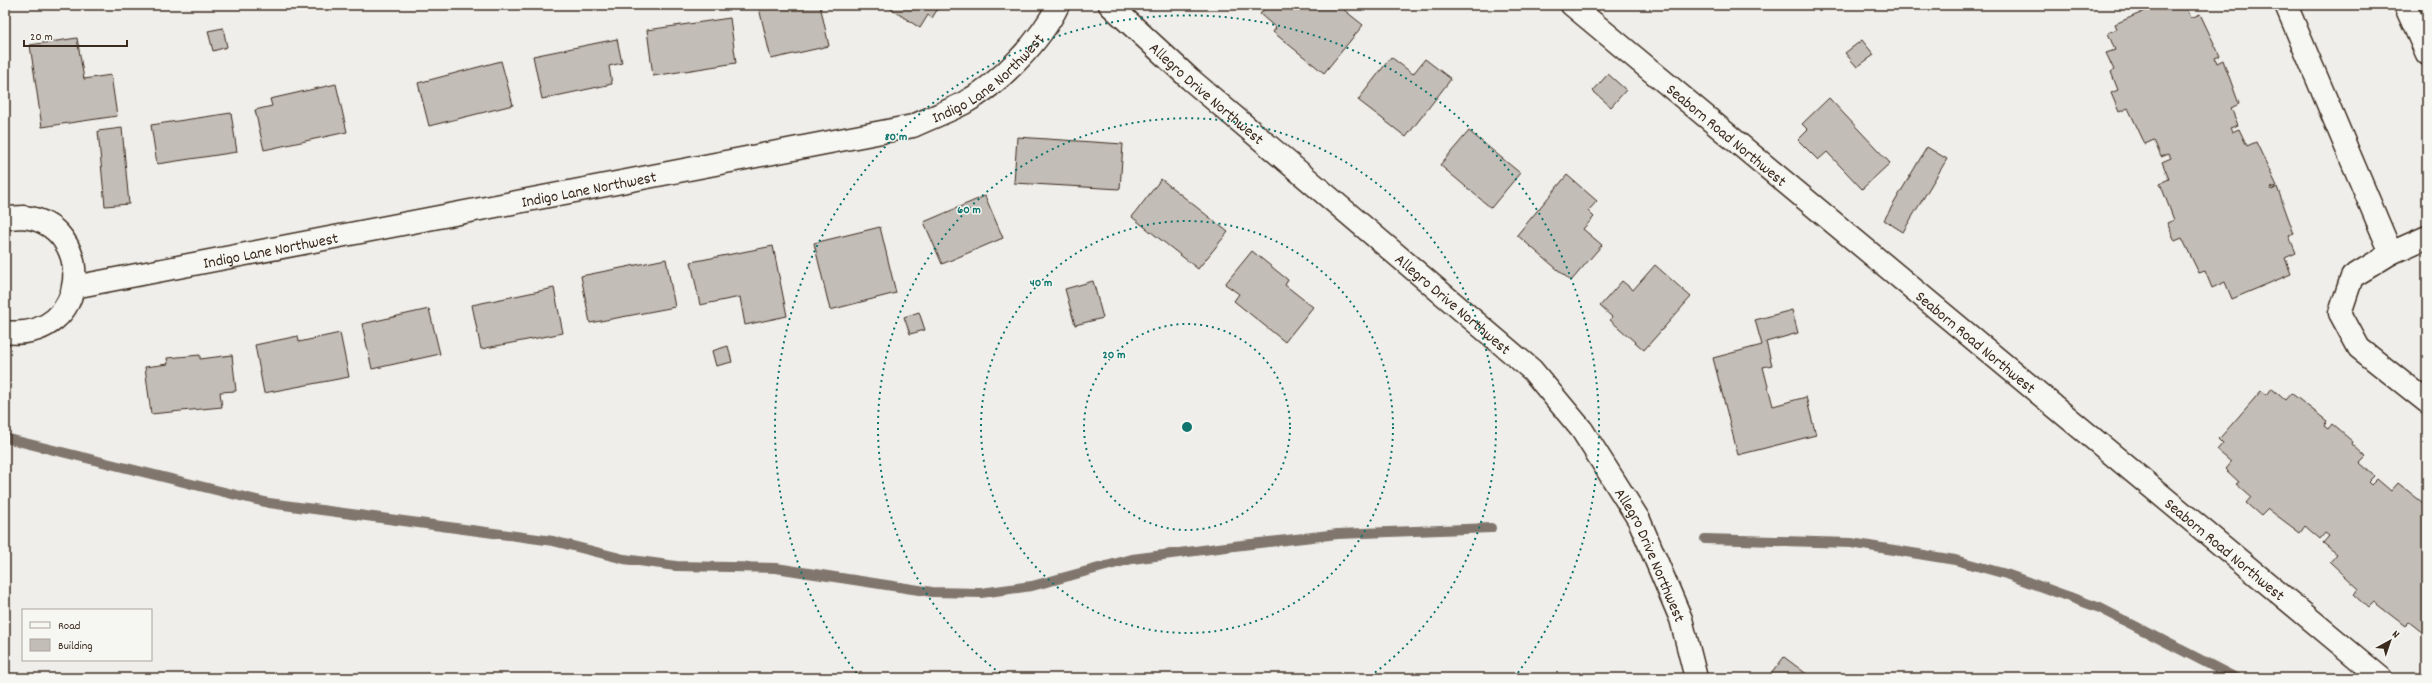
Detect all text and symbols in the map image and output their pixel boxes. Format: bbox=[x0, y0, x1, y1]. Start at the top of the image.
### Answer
scale bar bbox=[24, 22, 127, 48]
text: 20 m bbox=[30, 29, 53, 46]
street label: Indigo Lane Northwest bbox=[929, 29, 1051, 130]
street label: Allegro Drive Northwest bbox=[1143, 38, 1268, 151]
street label: Seaborn Road Northwest bbox=[1660, 79, 1791, 193]
text: 80 m bbox=[885, 129, 907, 146]
street label: Indigo Lane Northwest bbox=[520, 166, 659, 215]
text: 60 m bbox=[957, 202, 981, 219]
street label: Indigo Lane Northwest bbox=[201, 228, 340, 276]
street label: Allegro Drive Northwest bbox=[1389, 249, 1515, 361]
text: 40 m bbox=[1030, 275, 1052, 292]
street label: Seaborn Road Northwest bbox=[1910, 286, 2040, 400]
text: 20 m bbox=[1103, 347, 1125, 364]
centre of rings bbox=[1180, 420, 1194, 434]
street label: Allegro Drive Northwest bbox=[1608, 484, 1690, 626]
street label: Seaborn Road Northwest bbox=[2159, 494, 2289, 608]
legend bbox=[22, 609, 152, 661]
text: Road bbox=[58, 618, 80, 635]
north arrow bbox=[2370, 621, 2410, 661]
text: N bbox=[2388, 627, 2403, 643]
text: Building bbox=[58, 638, 93, 655]

